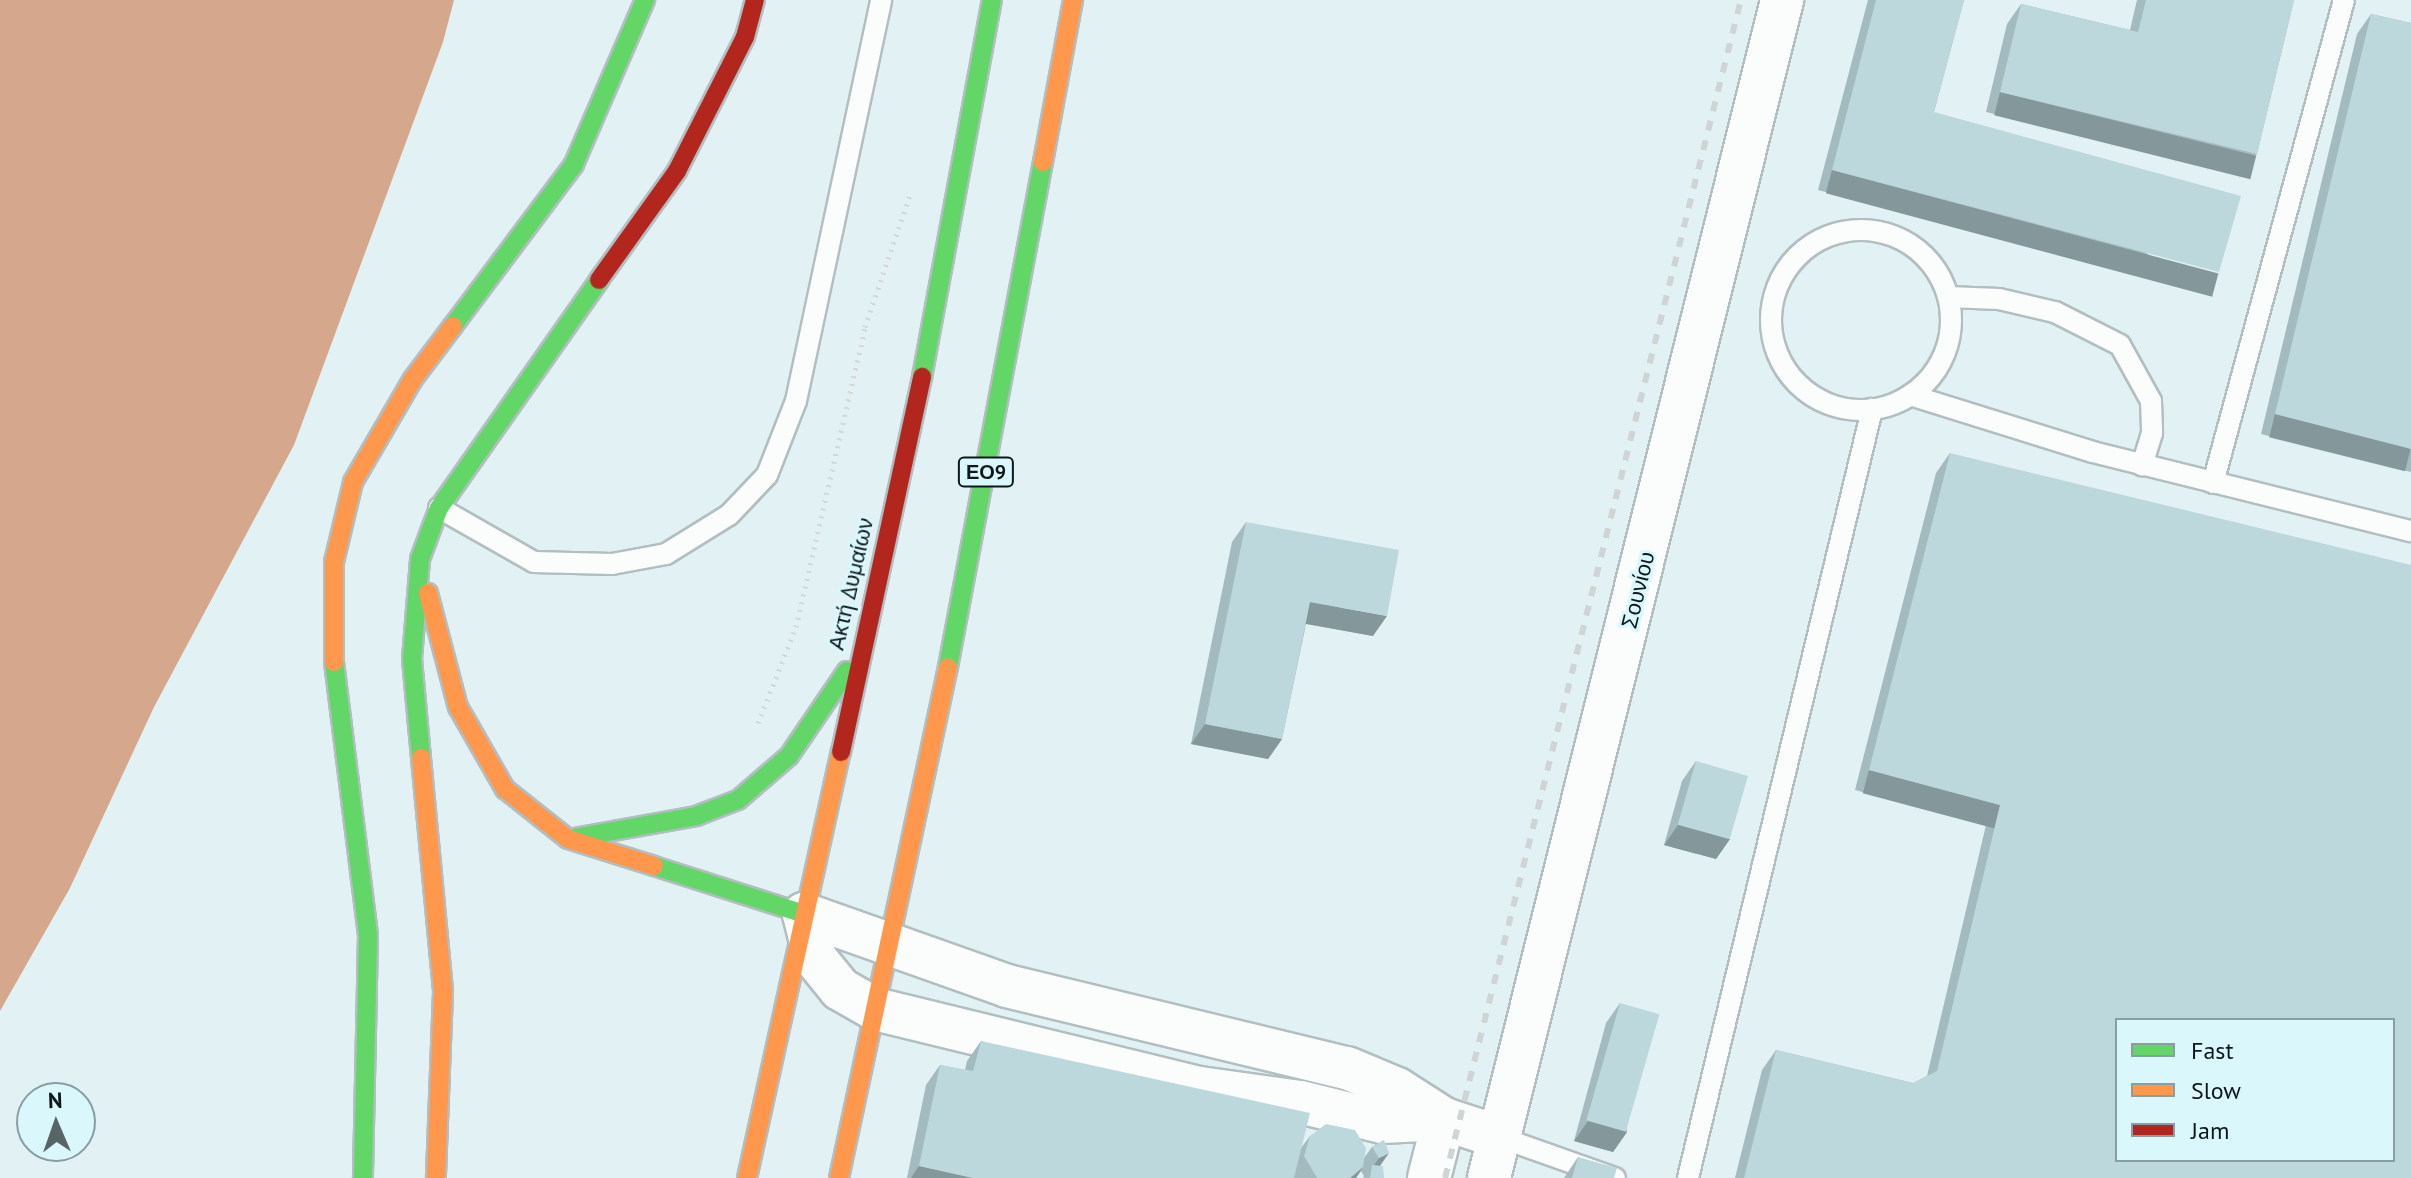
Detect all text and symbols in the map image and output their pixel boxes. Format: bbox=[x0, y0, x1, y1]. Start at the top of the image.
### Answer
road number: ΕΟ9 bbox=[956, 456, 1016, 488]
street label: Ακτή Δυμαίων bbox=[823, 515, 879, 653]
street label: Σουνίου bbox=[1616, 549, 1660, 631]
legend bbox=[2115, 1018, 2395, 1162]
text: Fast bbox=[2191, 1035, 2234, 1066]
text: Slow bbox=[2191, 1075, 2241, 1106]
north arrow bbox=[16, 1082, 96, 1162]
text: N bbox=[48, 1086, 63, 1114]
text: Jam bbox=[2191, 1115, 2229, 1146]

